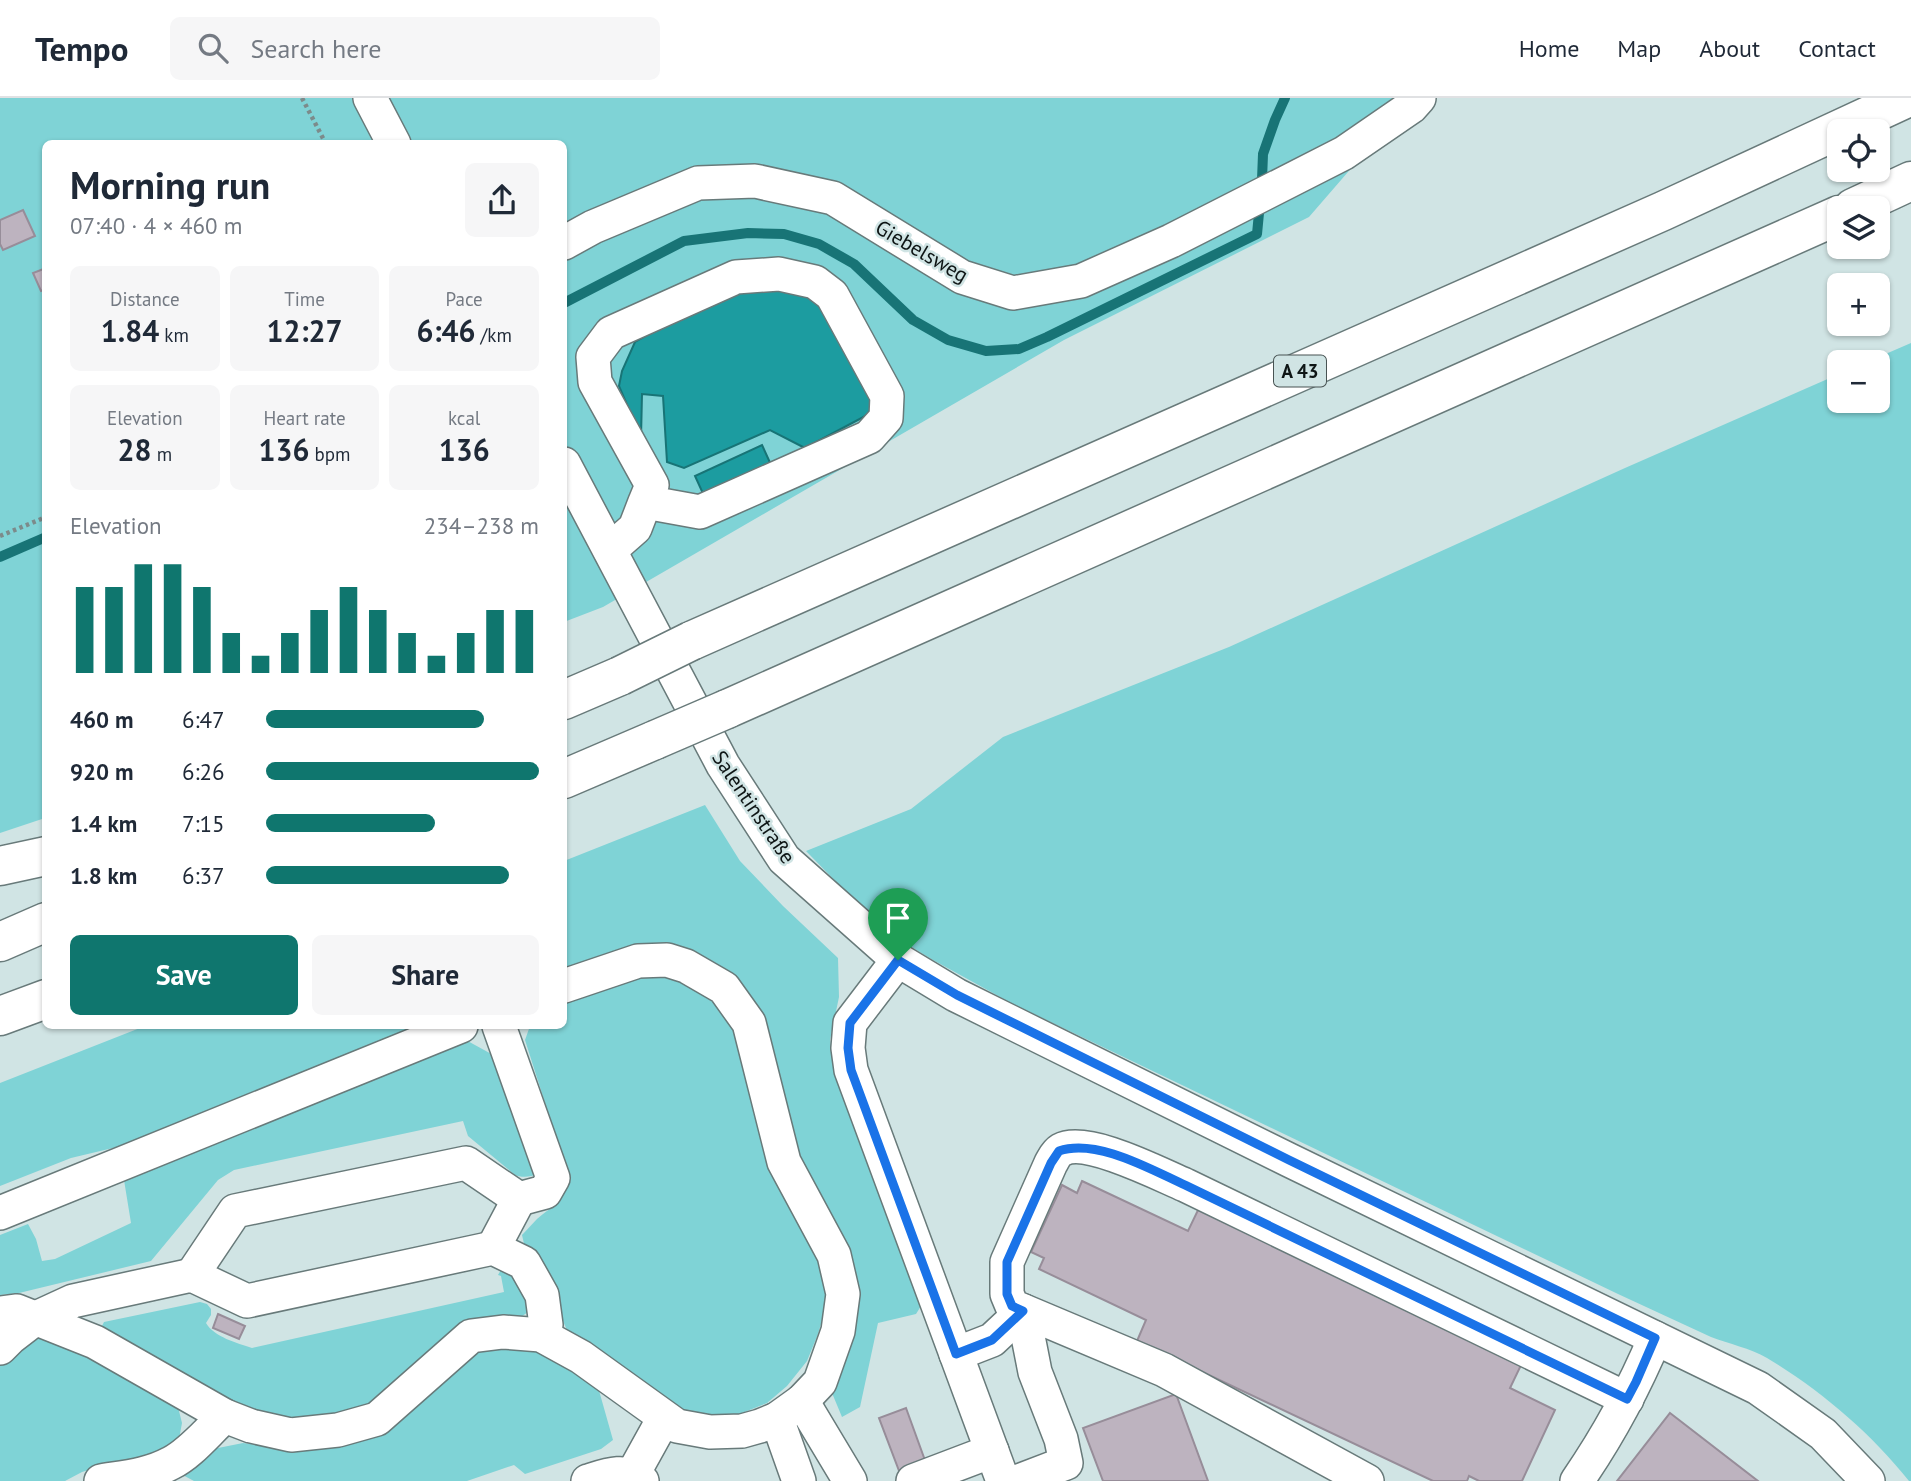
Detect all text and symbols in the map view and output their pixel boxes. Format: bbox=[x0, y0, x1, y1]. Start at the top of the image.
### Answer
search box bbox=[170, 17, 660, 80]
text: Tempo bbox=[35, 27, 128, 70]
icon: search bbox=[194, 29, 232, 67]
text: Search here bbox=[250, 32, 382, 65]
text: Home bbox=[1519, 33, 1579, 64]
text: Map bbox=[1617, 33, 1661, 64]
text: About bbox=[1699, 33, 1760, 64]
text: Contact bbox=[1798, 33, 1876, 64]
map controls bbox=[1827, 119, 1890, 413]
button: locate bbox=[1827, 119, 1890, 182]
text: Morning run bbox=[70, 160, 270, 209]
button: share bbox=[465, 163, 539, 237]
button: layers bbox=[1827, 196, 1890, 259]
text: 07:40 · 4 × 460 m bbox=[70, 211, 242, 240]
street label: Giebelsweg bbox=[871, 214, 973, 288]
button: + bbox=[1827, 273, 1890, 336]
text: Distance bbox=[110, 287, 180, 311]
text: Time bbox=[284, 287, 325, 311]
text: Pace bbox=[446, 287, 483, 311]
text: 1.84 bbox=[101, 311, 159, 350]
text: 12:27 bbox=[266, 311, 343, 350]
text: 6:46 bbox=[416, 311, 476, 350]
text: km bbox=[159, 323, 189, 347]
text: /km bbox=[476, 323, 512, 347]
button: − bbox=[1827, 350, 1890, 413]
road number: A 43 bbox=[1274, 356, 1326, 386]
text: Elevation bbox=[107, 406, 183, 430]
text: Heart rate bbox=[263, 406, 346, 430]
text: kcal bbox=[448, 406, 480, 430]
text: 28 bbox=[118, 430, 152, 469]
text: 136 bbox=[258, 430, 309, 469]
text: 136 bbox=[439, 430, 490, 469]
text: m bbox=[152, 442, 172, 466]
text: bpm bbox=[309, 442, 351, 466]
text: Elevation bbox=[70, 511, 162, 540]
text: 234–238 m bbox=[424, 511, 539, 540]
text: 460 m bbox=[70, 705, 133, 734]
text: 6:47 bbox=[182, 705, 225, 734]
street label: Salentinstraße bbox=[706, 745, 802, 869]
text: 920 m bbox=[70, 757, 133, 786]
text: 6:26 bbox=[182, 757, 225, 786]
text: 1.4 km bbox=[70, 809, 137, 838]
text: 7:15 bbox=[182, 809, 225, 838]
text: 1.8 km bbox=[70, 861, 137, 890]
text: 6:37 bbox=[182, 861, 225, 890]
pin bbox=[868, 888, 928, 960]
icon: arrive bbox=[879, 899, 917, 937]
button: Save bbox=[70, 935, 298, 1015]
button: Share bbox=[312, 935, 539, 1015]

